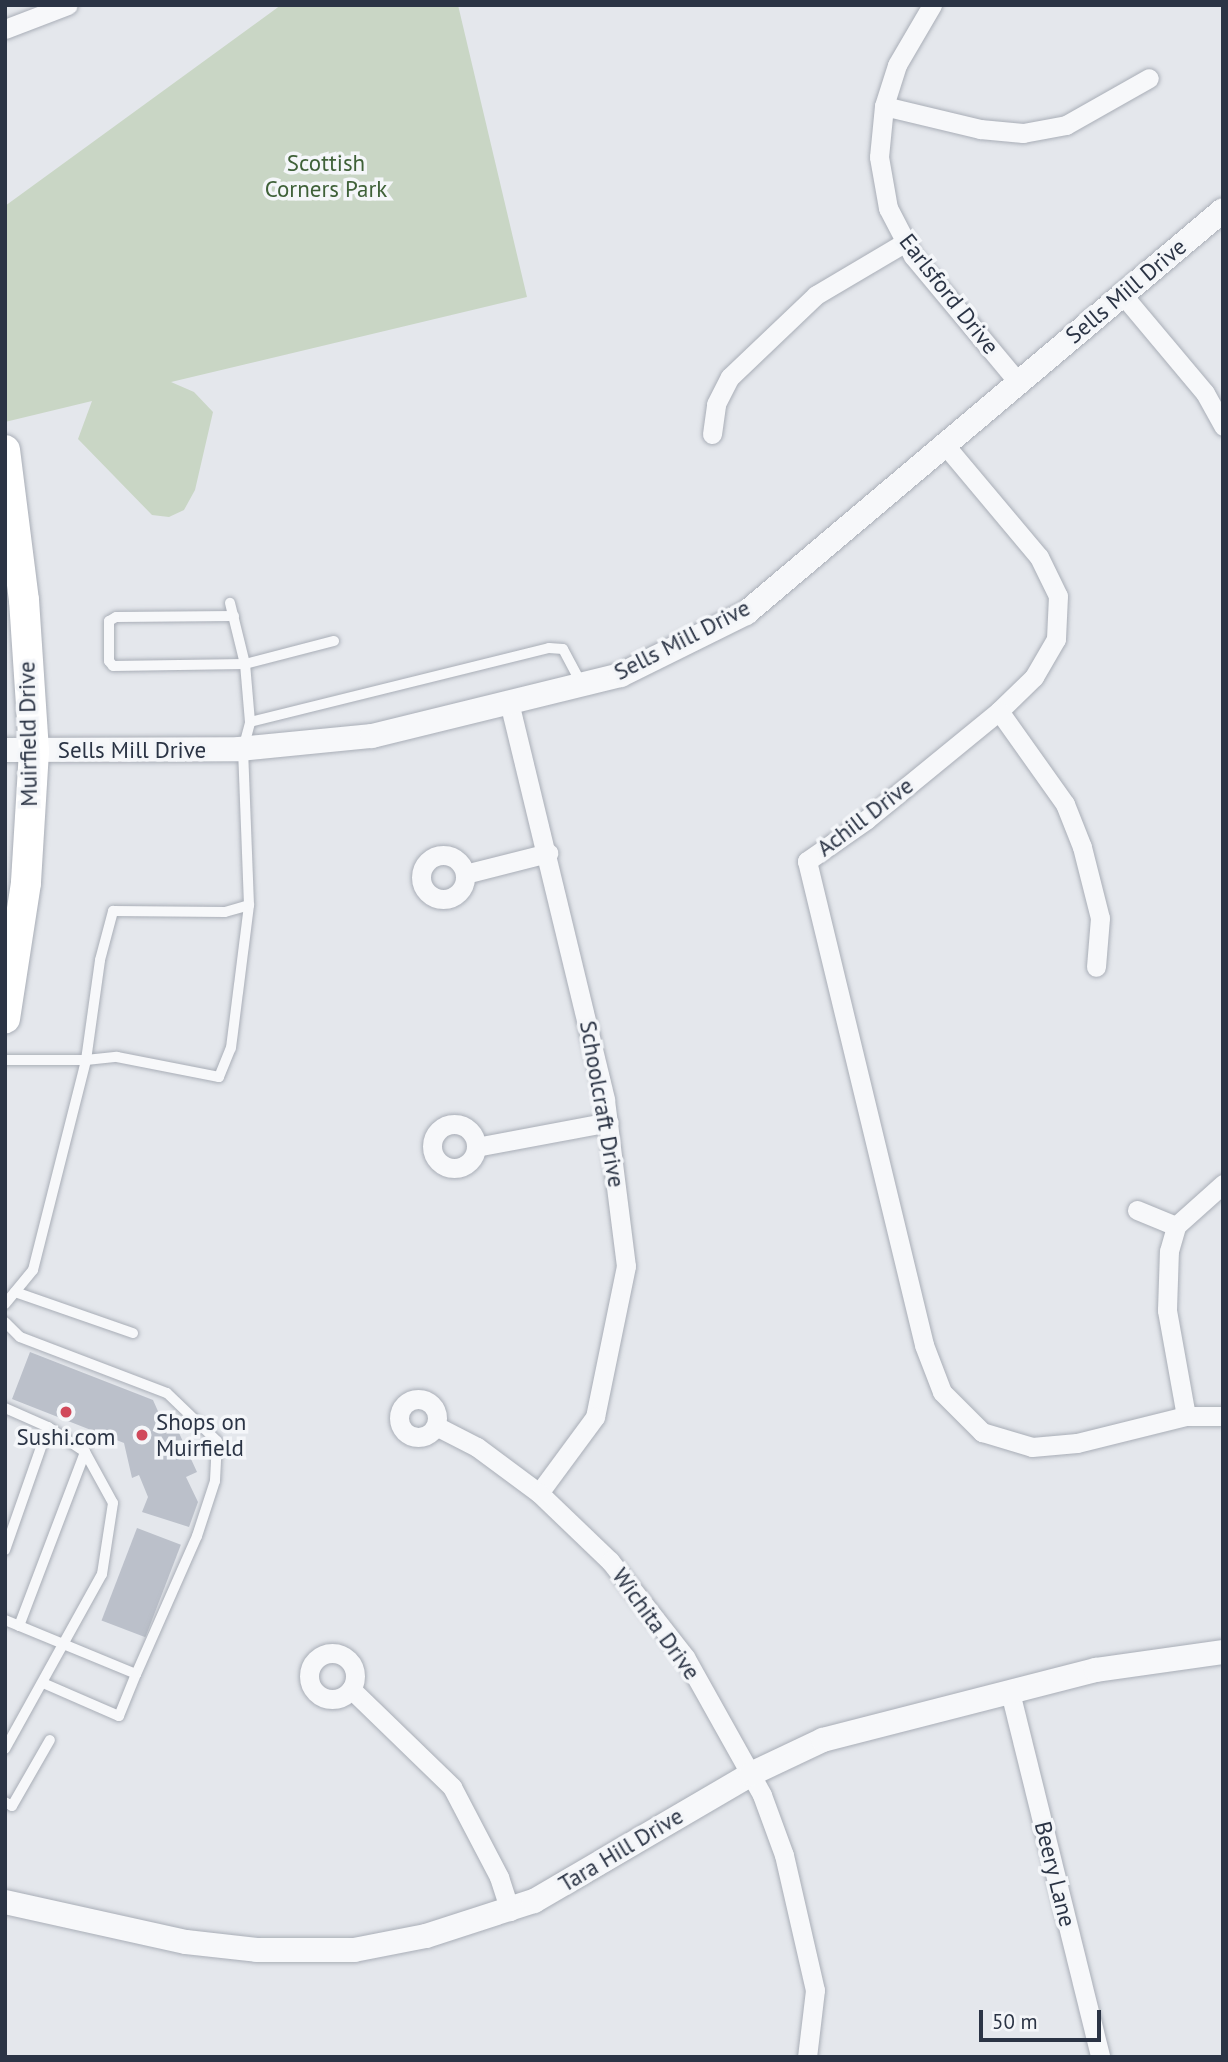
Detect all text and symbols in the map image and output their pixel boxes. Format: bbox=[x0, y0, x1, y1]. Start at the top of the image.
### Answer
park label: Scottish Corners Park bbox=[265, 149, 387, 203]
street label: Earlsford Drive bbox=[893, 228, 1005, 360]
street label: Sells Mill Drive bbox=[1060, 233, 1192, 349]
street label: Sells Mill Drive bbox=[610, 594, 754, 686]
street label: Muirfield Drive bbox=[13, 661, 43, 807]
street label: Sells Mill Drive bbox=[58, 736, 206, 764]
street label: Achill Drive bbox=[811, 772, 919, 862]
street label: Schoolcraft Drive bbox=[574, 1019, 630, 1189]
marker: Sushi.com bbox=[58, 1404, 74, 1420]
place label: Shops on Muirfield bbox=[156, 1408, 246, 1462]
place label: Sushi.com bbox=[17, 1423, 115, 1451]
marker: Shops on Muirfield bbox=[134, 1427, 150, 1443]
street label: Wichita Drive bbox=[606, 1563, 706, 1685]
street label: Tara Hill Drive bbox=[554, 1802, 688, 1898]
street label: Beery Lane bbox=[1029, 1818, 1081, 1930]
scale bar bbox=[983, 1996, 1106, 2040]
text: 50 m bbox=[992, 2008, 1038, 2035]

